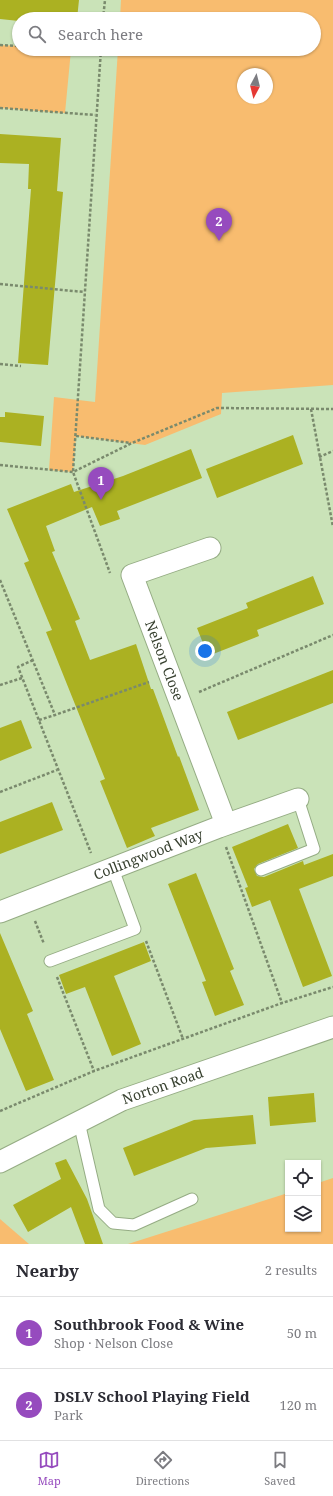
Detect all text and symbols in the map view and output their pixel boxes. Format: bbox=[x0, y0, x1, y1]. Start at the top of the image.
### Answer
search box bbox=[12, 12, 321, 56]
icon: search bbox=[26, 23, 48, 45]
text: Search here bbox=[58, 24, 143, 44]
north arrow bbox=[237, 68, 273, 104]
pin: 2 bbox=[206, 208, 232, 241]
pin: 1 bbox=[88, 467, 114, 500]
street label: Nelson Close bbox=[141, 618, 189, 703]
your location bbox=[195, 641, 215, 661]
street label: Collingwood Way bbox=[90, 824, 206, 884]
street label: Norton Road bbox=[119, 1062, 206, 1108]
map controls bbox=[285, 1160, 321, 1232]
button: locate bbox=[285, 1160, 321, 1196]
button: layers bbox=[285, 1196, 321, 1232]
text: Nearby bbox=[16, 1259, 79, 1282]
text: 2 results bbox=[265, 1261, 317, 1279]
text: Southbrook Food & Wine bbox=[54, 1314, 244, 1334]
text: 1 bbox=[25, 1324, 33, 1342]
text: 50 m bbox=[287, 1324, 317, 1342]
text: Shop · Nelson Close bbox=[54, 1334, 173, 1352]
text: DSLV School Playing Field bbox=[54, 1386, 250, 1406]
text: 2 bbox=[25, 1396, 33, 1414]
text: 120 m bbox=[280, 1396, 317, 1414]
text: Park bbox=[54, 1406, 83, 1424]
tab: Map bbox=[37, 1449, 61, 1488]
tab: Directions bbox=[136, 1449, 189, 1488]
tab: Saved bbox=[264, 1449, 296, 1488]

